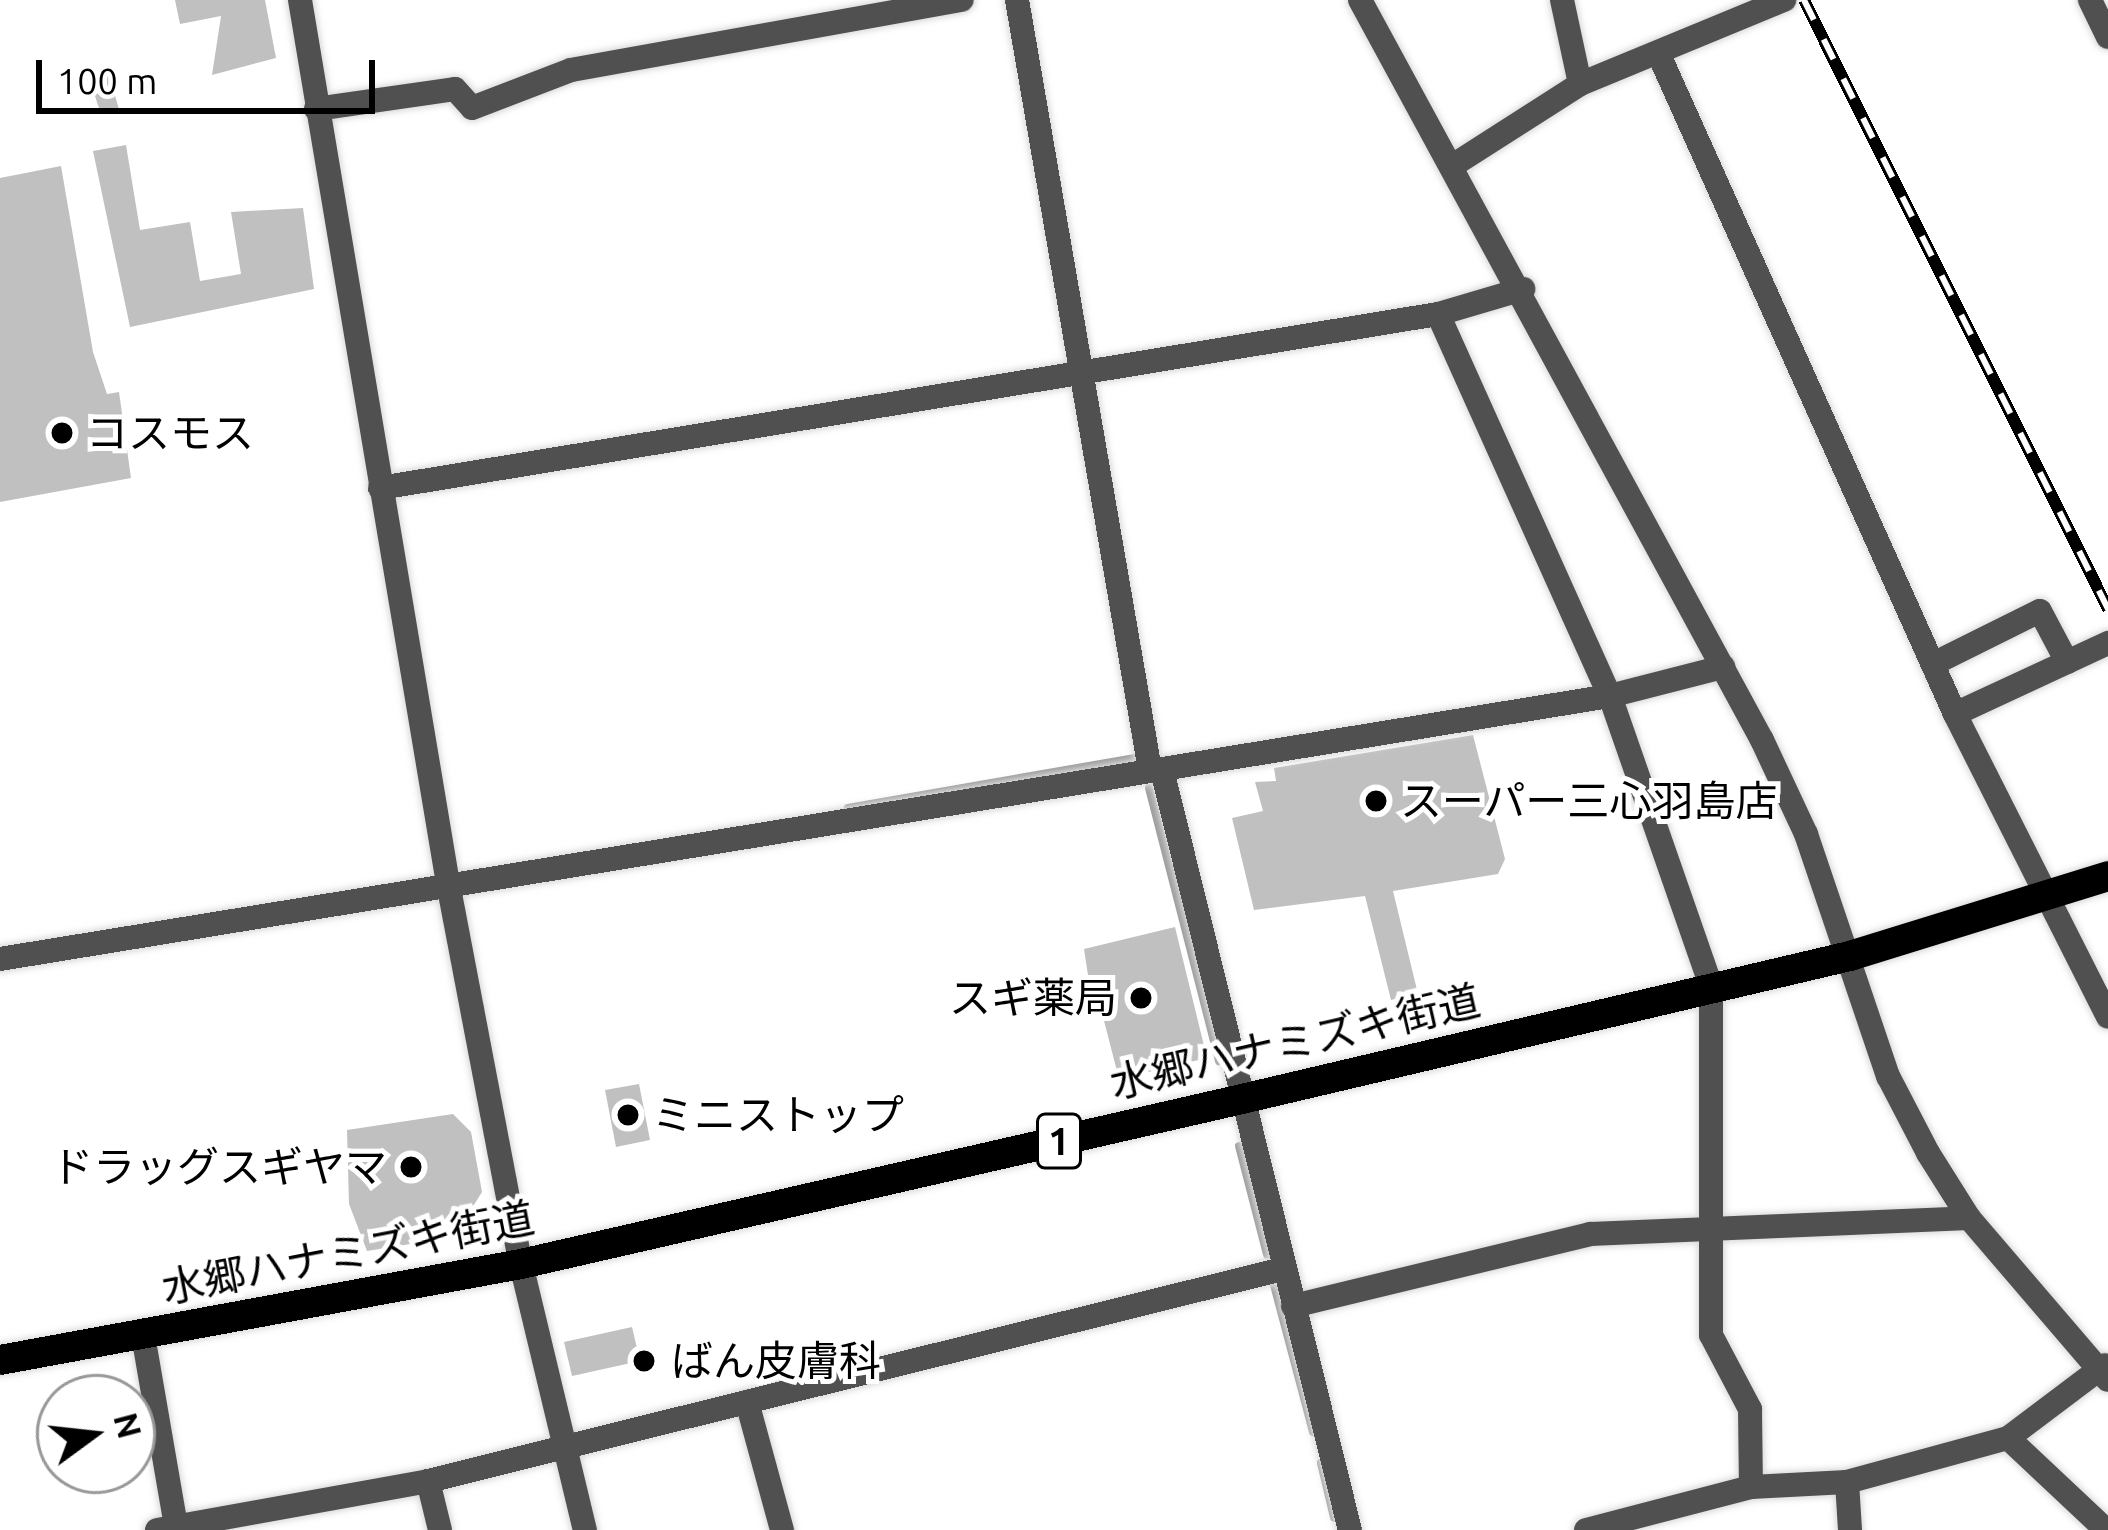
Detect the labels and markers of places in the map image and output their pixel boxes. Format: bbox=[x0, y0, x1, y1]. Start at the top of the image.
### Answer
place label: コスモス bbox=[86, 408, 254, 458]
marker: コスモス bbox=[49, 420, 75, 446]
place label: スーパー三心羽島店 bbox=[1400, 776, 1778, 826]
marker: スーパー三心羽島店 bbox=[1363, 788, 1389, 814]
place label: スギ薬局 bbox=[949, 973, 1117, 1023]
marker: スギ薬局 bbox=[1128, 985, 1154, 1011]
place label: ミニストップ bbox=[652, 1090, 904, 1140]
marker: ミニストップ bbox=[615, 1102, 641, 1128]
place label: ドラッグスギヤマ bbox=[51, 1142, 387, 1192]
marker: ドラッグスギヤマ bbox=[398, 1154, 424, 1180]
place label: ばん皮膚科 bbox=[671, 1336, 881, 1386]
marker: ばん皮膚科 bbox=[628, 1345, 660, 1377]

